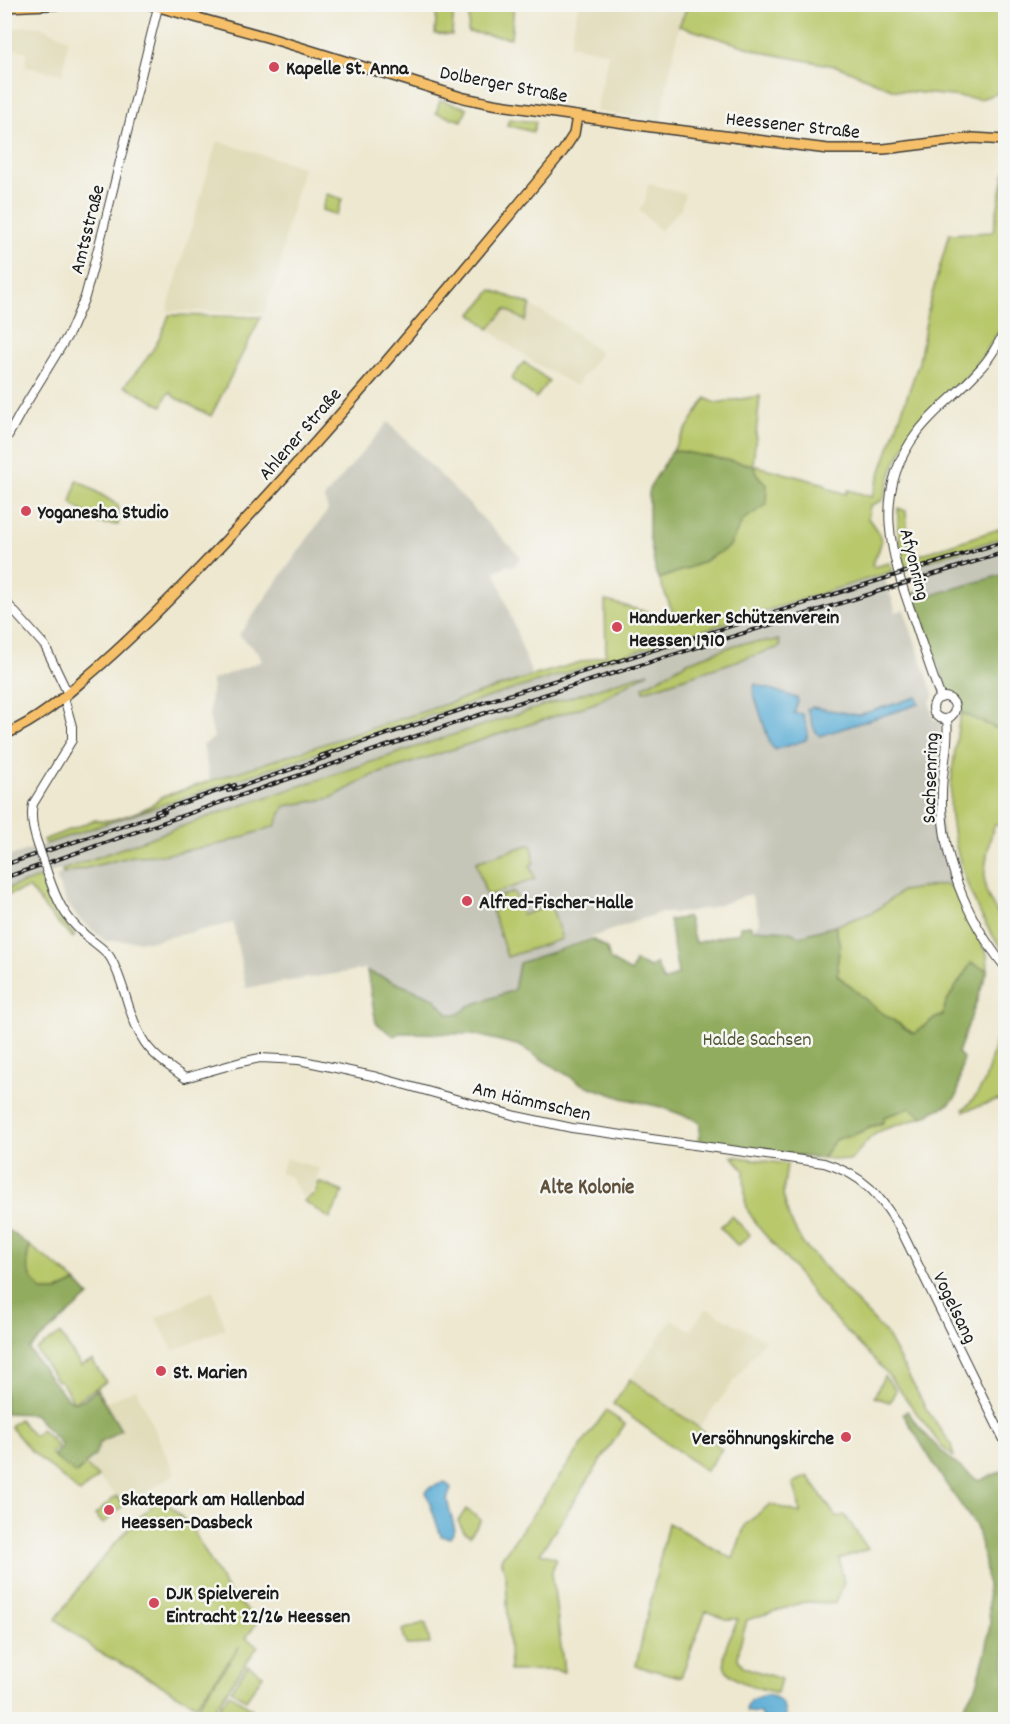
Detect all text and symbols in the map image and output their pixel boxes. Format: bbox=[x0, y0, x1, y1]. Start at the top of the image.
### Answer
place label: Kapelle St. Anna bbox=[286, 56, 409, 84]
marker: Kapelle St. Anna bbox=[267, 60, 281, 74]
street label: Dolberger Straße bbox=[437, 60, 570, 112]
street label: Heessener Straße bbox=[724, 106, 861, 148]
street label: Amtsstraße bbox=[64, 182, 114, 277]
street label: Ahlener Straße bbox=[253, 382, 350, 488]
place label: Yoganesha Studio bbox=[37, 500, 169, 528]
marker: Yoganesha Studio bbox=[19, 504, 33, 518]
street label: Afyonring bbox=[891, 526, 936, 604]
place label: Handwerker Schützenverein Heessen 1910 bbox=[629, 605, 839, 656]
marker: Handwerker Schützenverein Heessen 1910 bbox=[610, 620, 624, 634]
street label: Sachsenring bbox=[916, 732, 948, 824]
place label: Alfred-Fischer-Halle bbox=[479, 890, 634, 918]
marker: Alfred-Fischer-Halle bbox=[460, 894, 474, 908]
park label: Halde Sachsen bbox=[703, 1027, 812, 1055]
street label: Am Hämmschen bbox=[469, 1076, 593, 1130]
district label: Alte Kolonie bbox=[540, 1174, 634, 1204]
street label: Vogelsang bbox=[924, 1268, 983, 1349]
place label: St. Marien bbox=[173, 1360, 247, 1388]
marker: St. Marien bbox=[154, 1364, 168, 1378]
place label: Versöhnungskirche bbox=[692, 1426, 834, 1454]
marker: Versöhnungskirche bbox=[839, 1430, 853, 1444]
place label: Skatepark am Hallenbad Heessen-Dasbeck bbox=[121, 1487, 305, 1538]
marker: Skatepark am Hallenbad Heessen-Dasbeck bbox=[102, 1503, 116, 1517]
place label: DJK Spielverein Eintracht 22/26 Heessen bbox=[166, 1581, 350, 1632]
marker: DJK Spielverein Eintracht 22/26 Heessen bbox=[147, 1596, 161, 1610]

